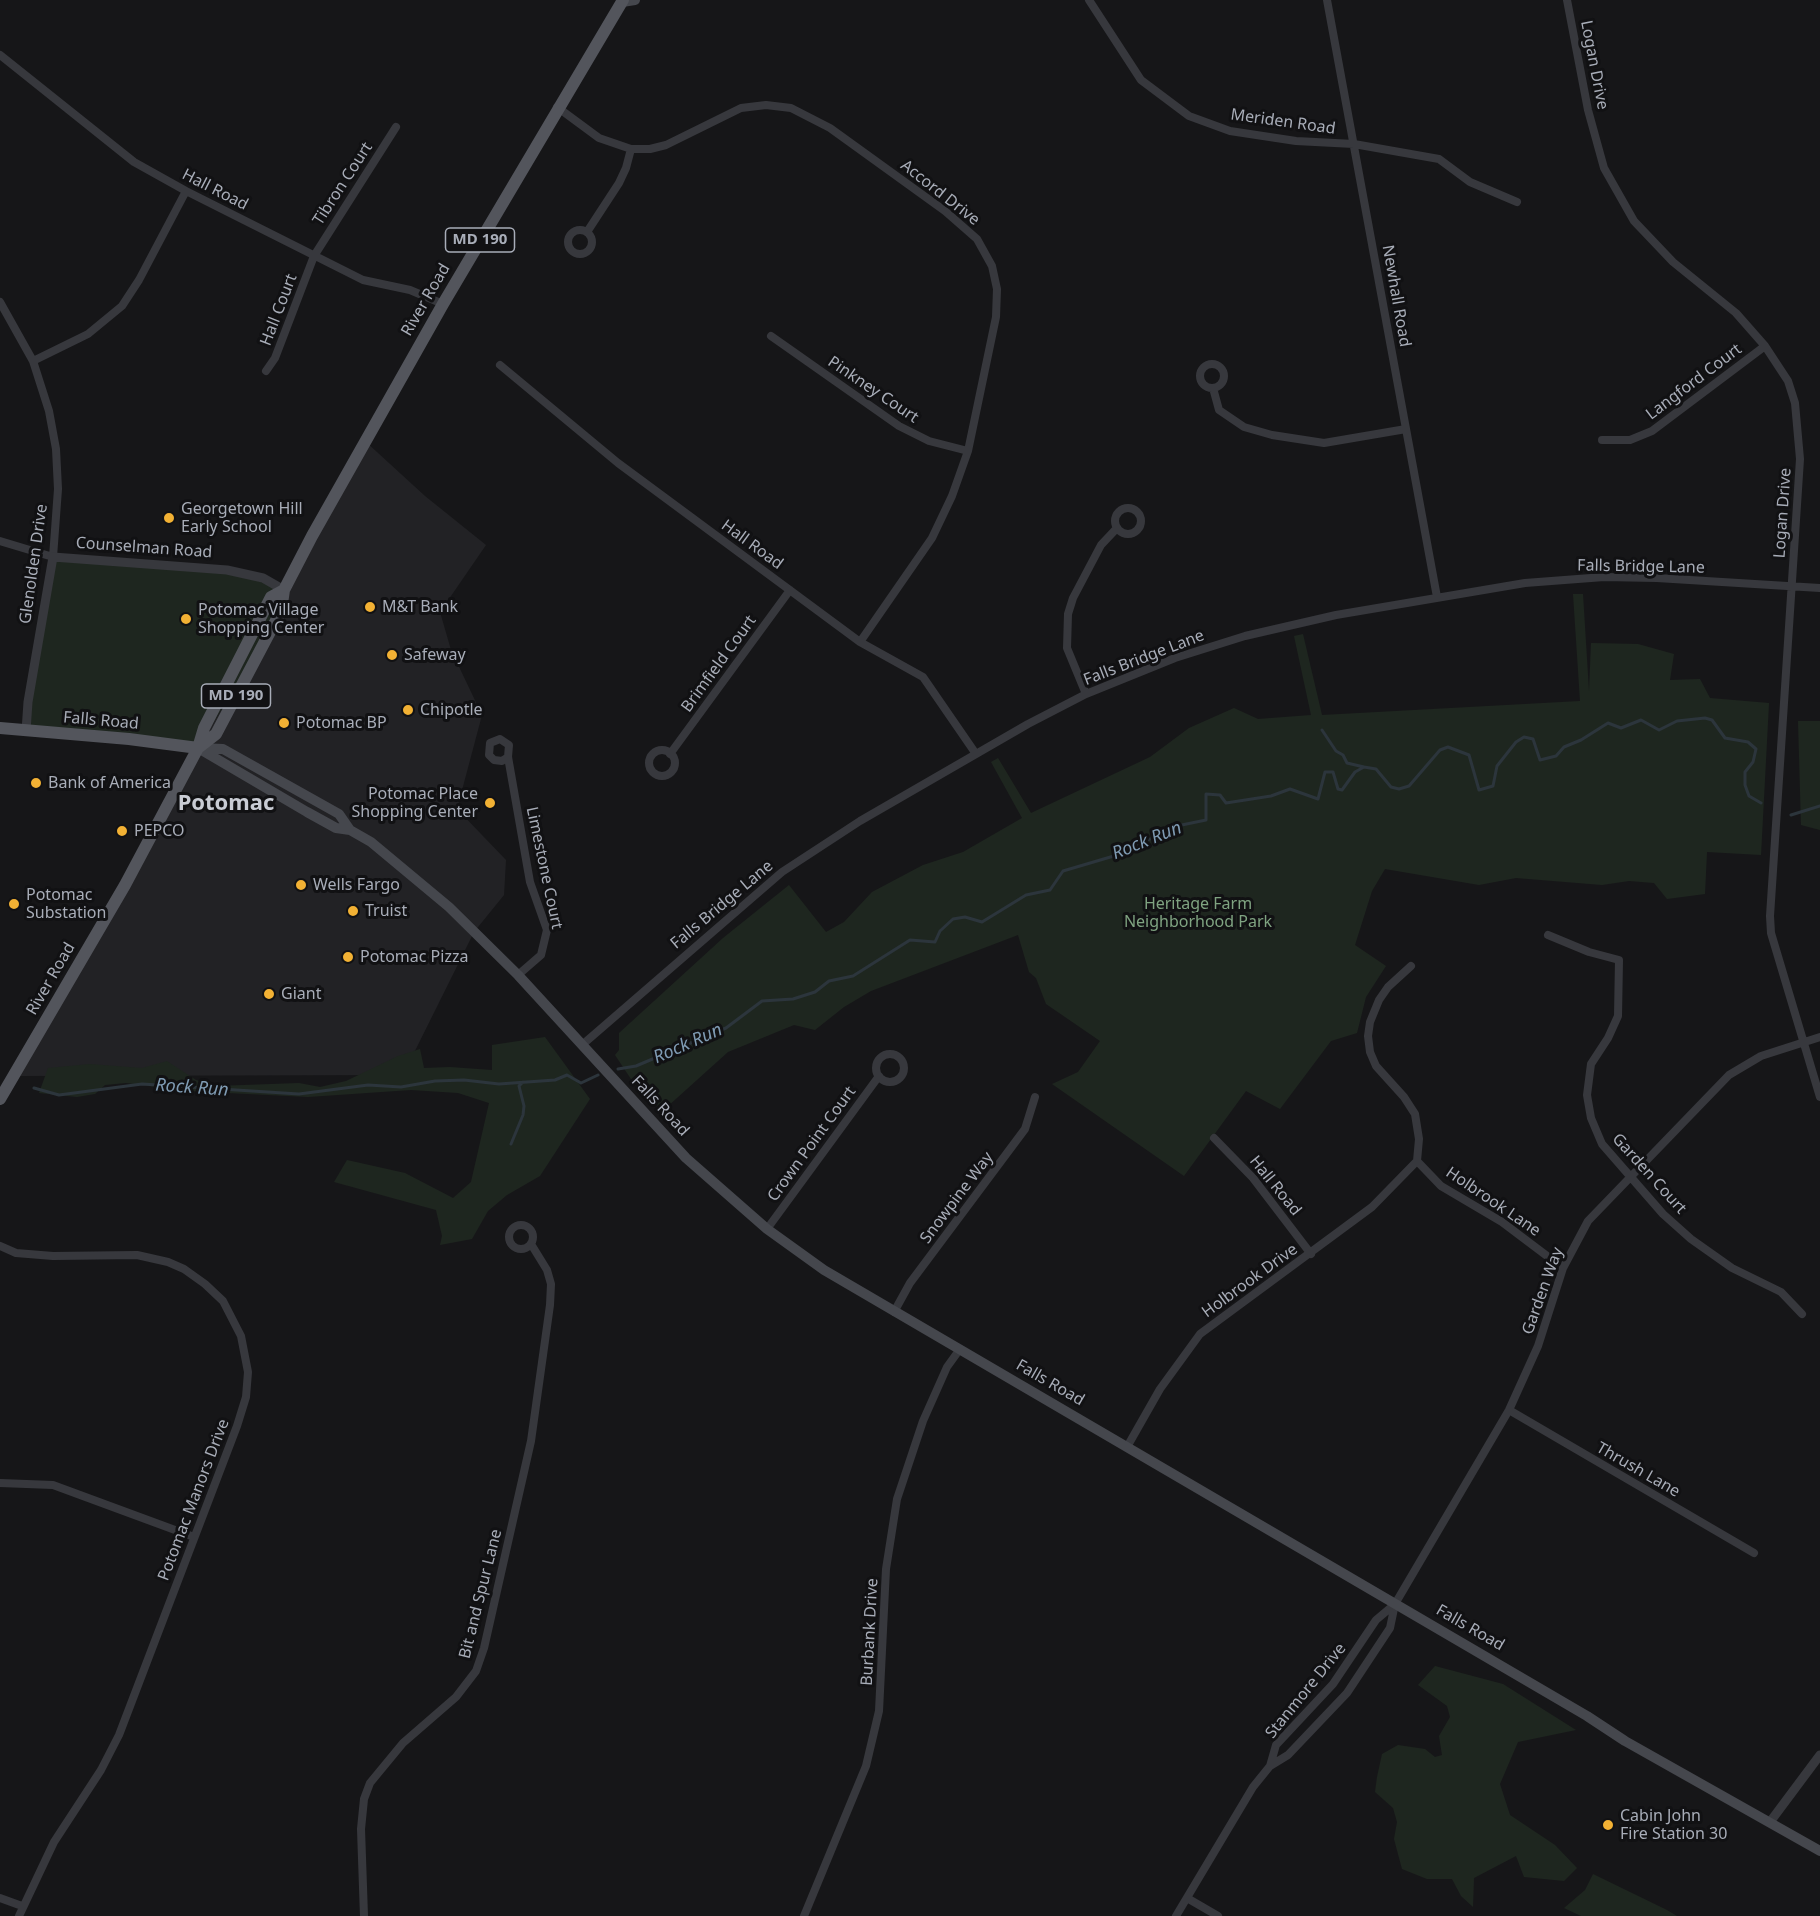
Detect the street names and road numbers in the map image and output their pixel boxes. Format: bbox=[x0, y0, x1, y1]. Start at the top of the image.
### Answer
street label: Logan Drive bbox=[1576, 19, 1612, 111]
street label: Meriden Road bbox=[1229, 105, 1337, 139]
street label: Tibron Court bbox=[309, 139, 377, 229]
street label: Accord Drive bbox=[897, 156, 983, 230]
street label: Hall Road bbox=[179, 165, 251, 215]
road number: MD 190 bbox=[446, 228, 514, 252]
street label: Newhall Road bbox=[1378, 244, 1414, 348]
street label: River Road bbox=[398, 260, 454, 340]
street label: Hall Court bbox=[257, 271, 301, 349]
street label: Langford Court bbox=[1642, 340, 1746, 424]
street label: Pinkney Court bbox=[824, 353, 922, 427]
street label: Logan Drive bbox=[1770, 467, 1796, 559]
street label: Glenolden Drive bbox=[16, 503, 52, 625]
street label: Hall Road bbox=[717, 516, 787, 574]
street label: Counselman Road bbox=[75, 534, 213, 562]
street label: Falls Bridge Lane bbox=[1577, 556, 1705, 578]
street label: Brimfield Court bbox=[677, 612, 761, 716]
street label: Falls Bridge Lane bbox=[1081, 626, 1207, 690]
road number: MD 190 bbox=[202, 684, 270, 708]
street label: Falls Road bbox=[62, 708, 140, 734]
street label: Limestone Court bbox=[522, 805, 566, 931]
street label: Falls Bridge Lane bbox=[667, 857, 777, 953]
street label: River Road bbox=[23, 939, 79, 1019]
street label: Falls Road bbox=[627, 1072, 693, 1140]
street label: Crown Point Court bbox=[764, 1083, 860, 1205]
street label: Garden Court bbox=[1608, 1130, 1690, 1218]
street label: Snowpine Way bbox=[916, 1149, 998, 1247]
street label: Hall Road bbox=[1245, 1152, 1305, 1220]
street label: Holbrook Lane bbox=[1442, 1163, 1544, 1241]
street label: Holbrook Drive bbox=[1198, 1240, 1302, 1322]
street label: Garden Way bbox=[1518, 1245, 1568, 1337]
street label: Falls Road bbox=[1012, 1356, 1088, 1410]
street label: Potomac Manors Drive bbox=[154, 1416, 234, 1584]
street label: Thrush Lane bbox=[1593, 1438, 1683, 1502]
street label: Bit and Spur Lane bbox=[456, 1527, 506, 1661]
street label: Burbank Drive bbox=[858, 1578, 882, 1686]
street label: Falls Road bbox=[1432, 1601, 1508, 1655]
street label: Stanmore Drive bbox=[1262, 1639, 1350, 1743]

